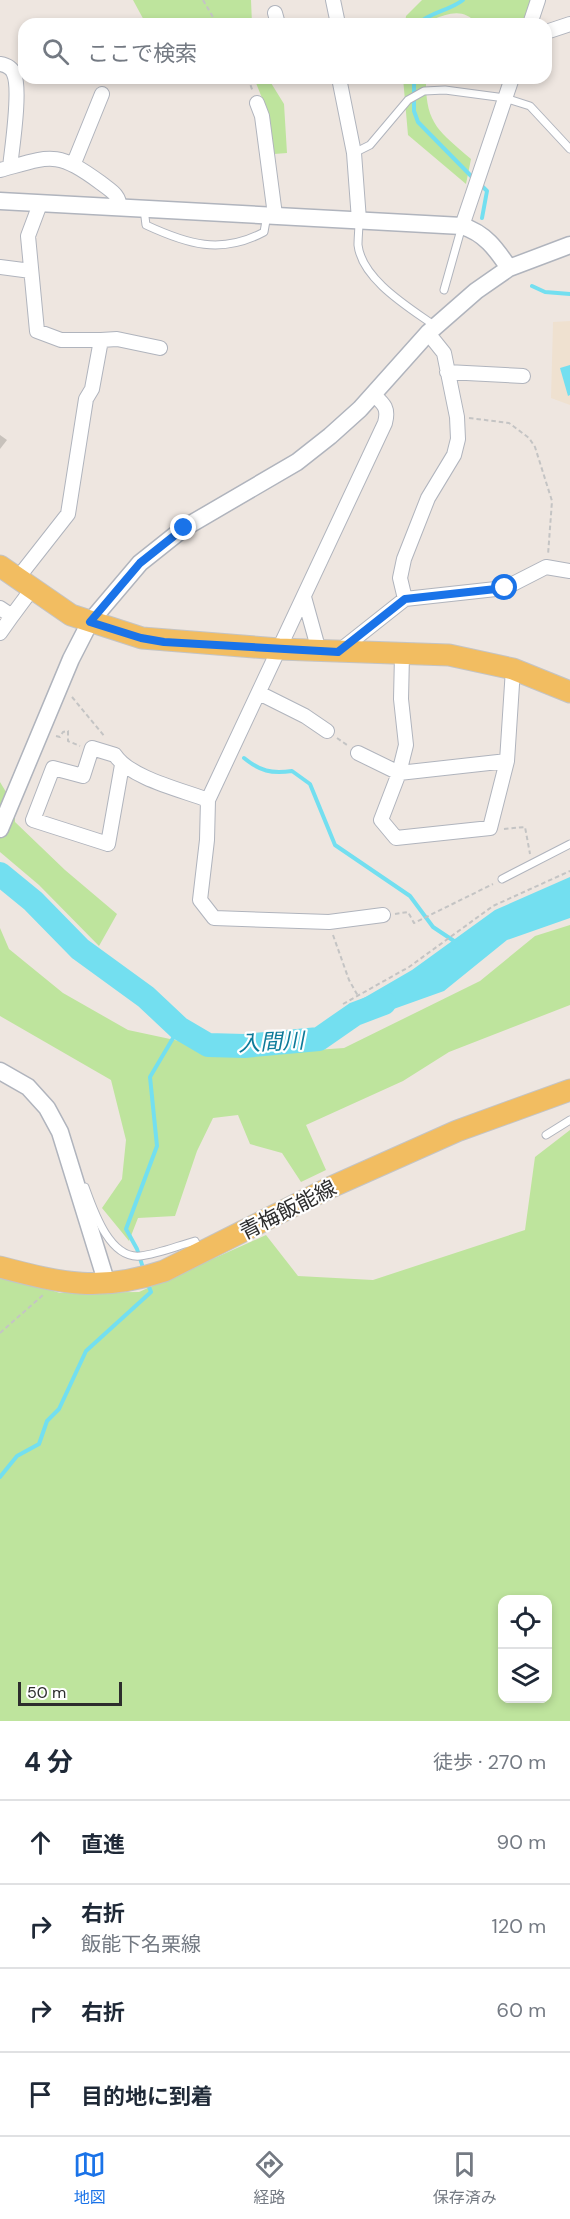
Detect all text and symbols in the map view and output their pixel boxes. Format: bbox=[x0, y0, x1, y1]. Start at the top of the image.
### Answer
search box bbox=[18, 18, 552, 84]
icon: search bbox=[39, 35, 72, 68]
text: ここで検索 bbox=[87, 39, 197, 68]
route end bbox=[170, 514, 196, 540]
route start bbox=[491, 574, 517, 600]
water label: 入間川 bbox=[237, 1026, 307, 1058]
street label: 青梅飯能線 bbox=[235, 1174, 341, 1246]
map controls bbox=[498, 1595, 552, 1703]
button: locate bbox=[498, 1595, 552, 1649]
button: layers bbox=[498, 1649, 552, 1703]
scale bar bbox=[18, 1679, 122, 1706]
text: 50 m bbox=[27, 1682, 66, 1703]
text: 4 分 bbox=[24, 1745, 73, 1779]
text: 徒歩 · 270 m bbox=[433, 1749, 546, 1775]
icon: ahead bbox=[24, 1826, 57, 1859]
text: 90 m bbox=[497, 1829, 546, 1855]
text: 直進 bbox=[81, 1830, 125, 1859]
text: 右折 bbox=[81, 1899, 125, 1928]
icon: right bbox=[24, 1910, 57, 1943]
text: 120 m bbox=[492, 1913, 546, 1939]
text: 飯能下名栗線 bbox=[81, 1931, 201, 1957]
icon: right bbox=[24, 1994, 57, 2027]
text: 60 m bbox=[497, 1997, 546, 2023]
text: 右折 bbox=[81, 1998, 125, 2027]
icon: arrive bbox=[24, 2078, 57, 2111]
text: 目的地に到着 bbox=[81, 2082, 213, 2111]
tab: 地図 bbox=[73, 2148, 106, 2208]
tab: 経路 bbox=[253, 2148, 286, 2208]
tab: 保存済み bbox=[433, 2148, 497, 2208]

